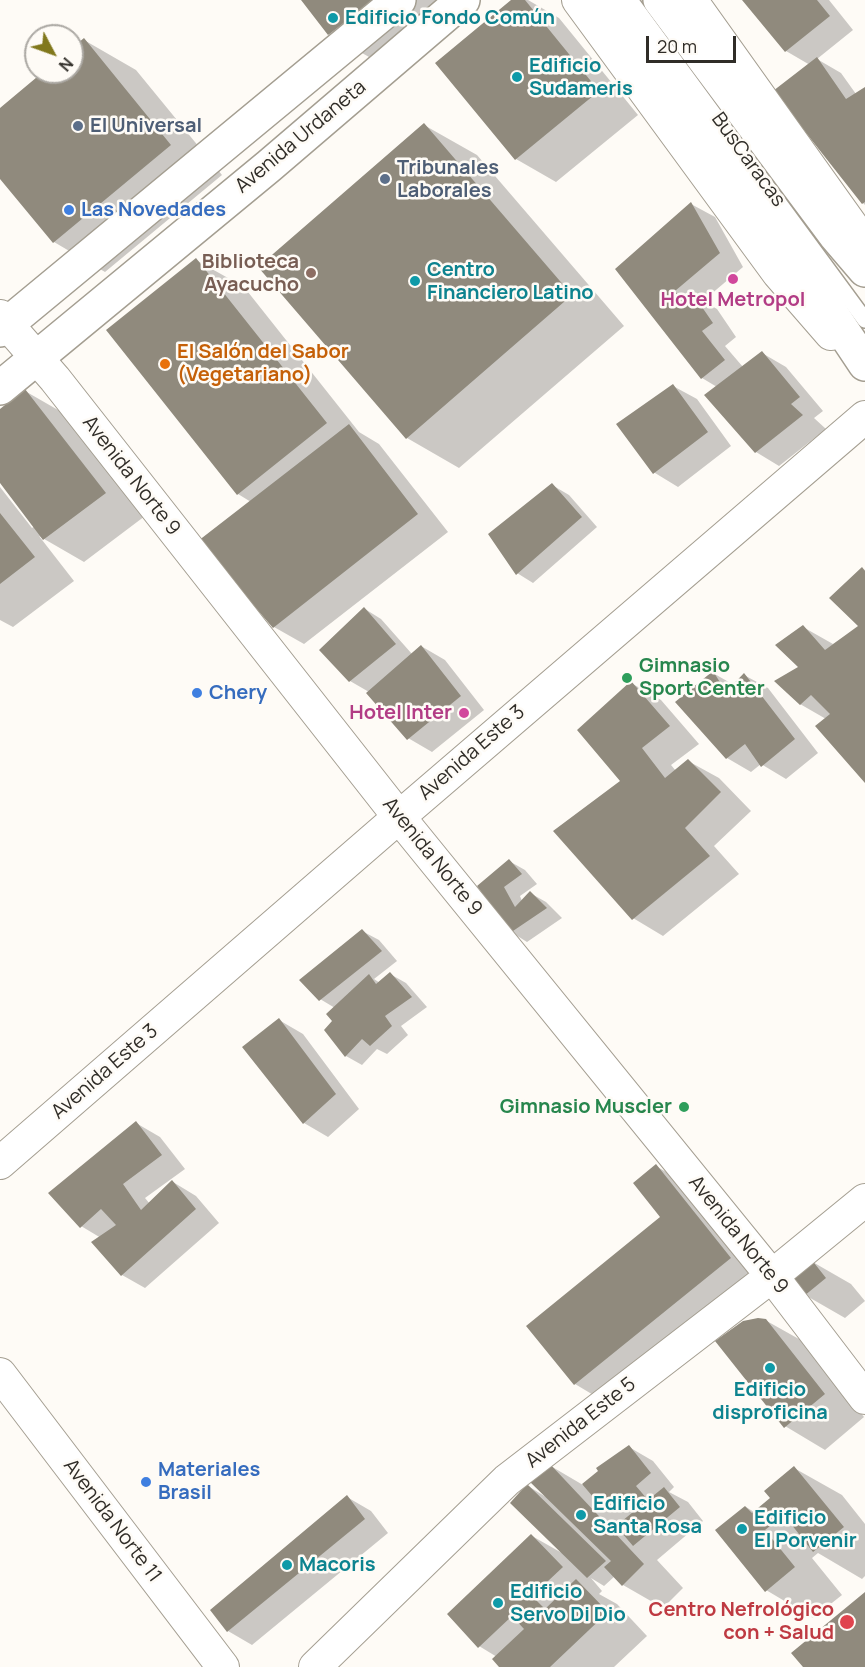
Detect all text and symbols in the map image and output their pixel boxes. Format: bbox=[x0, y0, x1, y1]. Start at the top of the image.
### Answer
place label: Edificio Fondo Común bbox=[345, 6, 555, 30]
marker: Edificio Fondo Común bbox=[326, 11, 340, 25]
north arrow bbox=[24, 24, 84, 84]
scale bar bbox=[649, 24, 739, 62]
text: 20 m bbox=[657, 34, 697, 58]
text: N bbox=[54, 53, 78, 76]
place label: Edificio Sudameris bbox=[529, 54, 633, 101]
marker: Edificio Sudameris bbox=[510, 70, 524, 84]
street label: Avenida Urdaneta bbox=[231, 75, 371, 199]
street label: BusCaracas bbox=[706, 108, 790, 212]
place label: El Universal bbox=[90, 114, 202, 138]
marker: El Universal bbox=[71, 119, 85, 133]
place label: Tribunales Laborales bbox=[397, 156, 499, 203]
marker: Tribunales Laborales bbox=[378, 172, 392, 186]
place label: Las Novedades bbox=[81, 198, 226, 222]
marker: Las Novedades bbox=[62, 203, 76, 217]
place label: Biblioteca Ayacucho bbox=[202, 250, 299, 297]
place label: Centro Financiero Latino bbox=[427, 258, 594, 305]
marker: Biblioteca Ayacucho bbox=[304, 266, 318, 280]
marker: Hotel Metropol bbox=[726, 272, 740, 286]
marker: Centro Financiero Latino bbox=[408, 274, 422, 288]
place label: Hotel Metropol bbox=[661, 288, 805, 312]
place label: El Salón del Sabor (Vegetariano) bbox=[177, 340, 349, 387]
marker: El Salón del Sabor (Vegetariano) bbox=[158, 357, 172, 371]
street label: Avenida Norte 9 bbox=[77, 411, 185, 541]
place label: Gimnasio Sport Center bbox=[639, 654, 765, 701]
marker: Gimnasio Sport Center bbox=[620, 671, 634, 685]
place label: Chery bbox=[209, 681, 267, 705]
marker: Chery bbox=[190, 686, 204, 700]
street label: Avenida Este 3 bbox=[414, 700, 530, 806]
place label: Hotel Inter bbox=[349, 701, 452, 725]
marker: Hotel Inter bbox=[457, 706, 471, 720]
street label: Avenida Norte 9 bbox=[377, 793, 487, 921]
street label: Avenida Este 3 bbox=[47, 1019, 163, 1125]
place label: Gimnasio Muscler bbox=[500, 1095, 672, 1119]
marker: Gimnasio Muscler bbox=[677, 1100, 691, 1114]
street label: Avenida Norte 9 bbox=[683, 1171, 793, 1299]
marker: Edificio disproficina bbox=[763, 1361, 777, 1375]
street label: Avenida Este 5 bbox=[521, 1373, 641, 1473]
place label: Edificio disproficina bbox=[712, 1378, 828, 1425]
street label: Avenida Norte 11 bbox=[58, 1455, 166, 1587]
place label: Materiales Brasil bbox=[158, 1458, 260, 1505]
marker: Materiales Brasil bbox=[139, 1475, 153, 1489]
place label: Edificio Santa Rosa bbox=[593, 1492, 702, 1539]
place label: Edificio El Porvenir bbox=[754, 1506, 857, 1553]
marker: Edificio Santa Rosa bbox=[574, 1508, 588, 1522]
marker: Edificio El Porvenir bbox=[735, 1522, 749, 1536]
place label: Macoris bbox=[299, 1553, 376, 1577]
marker: Macoris bbox=[280, 1558, 294, 1572]
place label: Edificio Servo Di Dio bbox=[510, 1580, 626, 1627]
marker: Edificio Servo Di Dio bbox=[491, 1596, 505, 1610]
place label: Centro Nefrológico con + Salud bbox=[649, 1598, 834, 1645]
marker: Centro Nefrológico con + Salud bbox=[838, 1613, 856, 1631]

